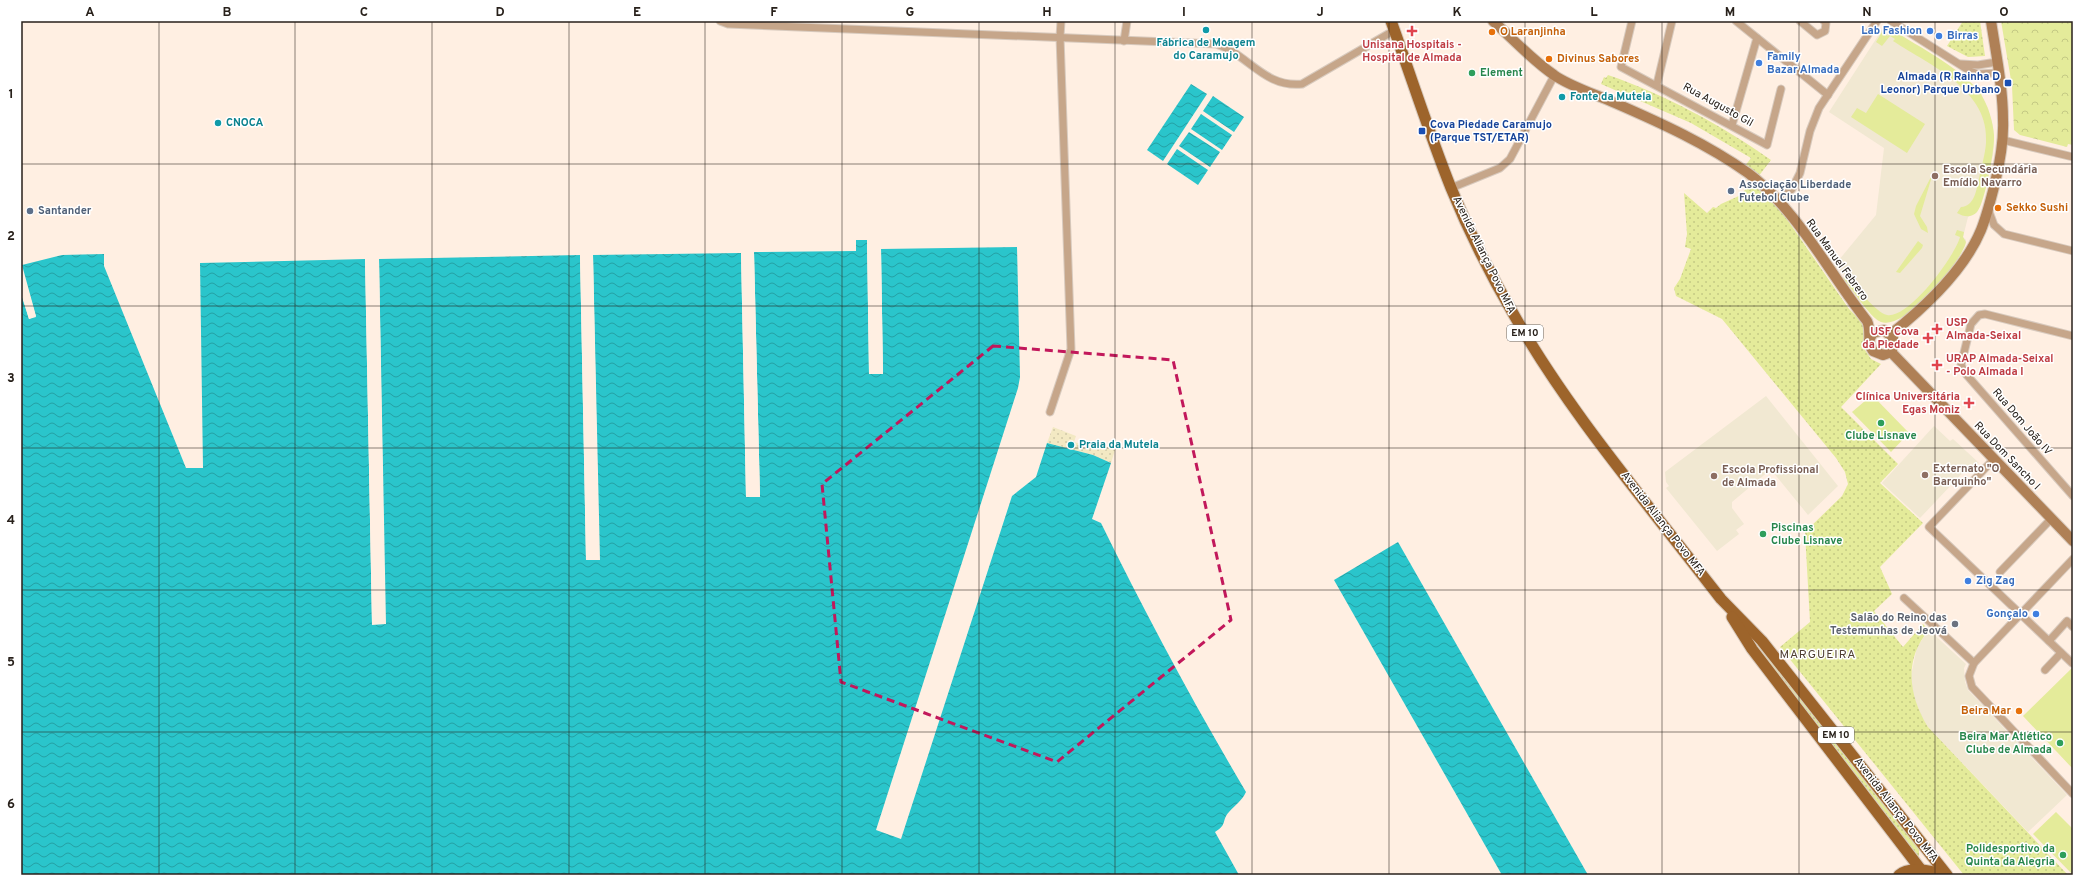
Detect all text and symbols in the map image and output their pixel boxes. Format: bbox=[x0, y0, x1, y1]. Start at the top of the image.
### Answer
text: A bbox=[85, 5, 95, 21]
text: B bbox=[223, 5, 232, 21]
text: C bbox=[360, 5, 368, 21]
text: D bbox=[495, 5, 505, 21]
text: E bbox=[633, 5, 641, 21]
text: F bbox=[770, 5, 778, 21]
text: G bbox=[906, 5, 915, 21]
text: H bbox=[1042, 5, 1052, 21]
text: I bbox=[1182, 5, 1186, 21]
text: J bbox=[1316, 5, 1324, 21]
text: K bbox=[1452, 5, 1462, 21]
text: L bbox=[1590, 5, 1598, 21]
text: M bbox=[1725, 5, 1735, 21]
text: N bbox=[1862, 5, 1872, 21]
text: O bbox=[1999, 5, 2009, 21]
place label: Lab Fashion bbox=[1861, 24, 1922, 38]
marker: Fábrica de Moagem do Caramujo bbox=[1201, 25, 1211, 35]
marker: Unisana Hospitais - Hospital de Almada bbox=[1406, 25, 1418, 37]
place label: O Laranjinha bbox=[1500, 25, 1566, 39]
marker: Lab Fashion bbox=[1925, 26, 1935, 36]
marker: O Laranjinha bbox=[1487, 27, 1497, 37]
place label: Birras bbox=[1947, 29, 1978, 43]
marker: Birras bbox=[1934, 31, 1944, 41]
place label: Fábrica de Moagem do Caramujo bbox=[1157, 36, 1255, 63]
place label: Unisana Hospitais - Hospital de Almada bbox=[1362, 38, 1462, 65]
place label: Family Bazar Almada bbox=[1767, 50, 1839, 77]
place label: Divinus Sabores bbox=[1557, 52, 1640, 66]
marker: Divinus Sabores bbox=[1544, 54, 1554, 64]
marker: Family Bazar Almada bbox=[1754, 58, 1764, 68]
place label: Element bbox=[1480, 66, 1523, 80]
marker: Element bbox=[1467, 68, 1477, 78]
place label: Almada (R Rainha D Leonor) Parque Urbano bbox=[1881, 70, 2000, 97]
marker: Almada (R Rainha D Leonor) Parque Urbano bbox=[2003, 78, 2013, 88]
street label: Rua Augusto Gil bbox=[1680, 80, 1756, 130]
text: 1 bbox=[8, 87, 14, 103]
place label: Fonte da Mutela bbox=[1570, 90, 1651, 104]
marker: Fonte da Mutela bbox=[1557, 92, 1567, 102]
place label: CNOCA bbox=[226, 116, 264, 130]
marker: CNOCA bbox=[213, 118, 223, 128]
place label: Cova Piedade Caramujo (Parque TST/ETAR) bbox=[1430, 118, 1552, 145]
marker: Cova Piedade Caramujo (Parque TST/ETAR) bbox=[1417, 126, 1427, 136]
place label: Escola Secundária Emídio Navarro bbox=[1943, 163, 2037, 190]
marker: Escola Secundária Emídio Navarro bbox=[1930, 171, 1940, 181]
place label: Associação Liberdade Futebol Clube bbox=[1739, 178, 1851, 205]
marker: Associação Liberdade Futebol Clube bbox=[1726, 186, 1736, 196]
street label: Avenida Aliança Povo MFA bbox=[1449, 194, 1519, 316]
place label: Sekko Sushi bbox=[2006, 201, 2068, 215]
marker: Sekko Sushi bbox=[1993, 203, 2003, 213]
place label: Santander bbox=[38, 204, 92, 218]
marker: Santander bbox=[25, 206, 35, 216]
street label: Rua Manuel Febrero bbox=[1803, 216, 1871, 304]
text: 2 bbox=[7, 229, 15, 245]
place label: USP Almada-Seixal bbox=[1946, 316, 2021, 343]
marker: USP Almada-Seixal bbox=[1931, 323, 1943, 335]
road number: EM 10 bbox=[1507, 325, 1543, 341]
place label: USF Cova da Piedade bbox=[1862, 325, 1919, 352]
marker: USF Cova da Piedade bbox=[1922, 332, 1934, 344]
place label: URAP Almada-Seixal - Polo Almada I bbox=[1946, 352, 2054, 379]
marker: URAP Almada-Seixal - Polo Almada I bbox=[1931, 359, 1943, 371]
text: 3 bbox=[7, 371, 15, 387]
street label: Rua Dom João IV bbox=[1989, 386, 2055, 458]
place label: Clínica Universitária Egas Moniz bbox=[1855, 390, 1960, 417]
marker: Clínica Universitária Egas Moniz bbox=[1963, 397, 1975, 409]
marker: Clube Lisnave bbox=[1876, 418, 1886, 428]
street label: Rua Dom Sancho I bbox=[1971, 419, 2043, 493]
place label: Clube Lisnave bbox=[1845, 429, 1917, 443]
place label: Praia da Mutela bbox=[1079, 438, 1159, 452]
marker: Praia da Mutela bbox=[1066, 440, 1076, 450]
place label: Externato "O Barquinho" bbox=[1933, 462, 2000, 489]
place label: Escola Profissional de Almada bbox=[1722, 463, 1819, 490]
street label: Avenida Aliança Povo MFA bbox=[1618, 469, 1708, 579]
marker: Externato "O Barquinho" bbox=[1920, 470, 1930, 480]
marker: Escola Profissional de Almada bbox=[1709, 471, 1719, 481]
text: 4 bbox=[7, 513, 15, 529]
place label: Piscinas Clube Lisnave bbox=[1771, 521, 1842, 548]
marker: Piscinas Clube Lisnave bbox=[1758, 529, 1768, 539]
place label: Zig Zag bbox=[1976, 574, 2015, 588]
marker: Zig Zag bbox=[1963, 576, 1973, 586]
place label: Gonçalo bbox=[1986, 607, 2028, 621]
marker: Gonçalo bbox=[2031, 609, 2041, 619]
place label: Salão do Reino das Testemunhas de Jeová bbox=[1830, 611, 1947, 638]
marker: Salão do Reino das Testemunhas de Jeová bbox=[1950, 619, 1960, 629]
district label: MARGUEIRA bbox=[1780, 647, 1857, 663]
text: 5 bbox=[7, 655, 15, 671]
place label: Beira Mar bbox=[1961, 704, 2011, 718]
marker: Beira Mar bbox=[2014, 706, 2024, 716]
road number: EM 10 bbox=[1818, 727, 1854, 743]
place label: Beira Mar Atlético Clube de Almada bbox=[1959, 730, 2052, 757]
marker: Beira Mar Atlético Clube de Almada bbox=[2055, 738, 2065, 748]
street label: Avenida Aliança Povo MFA bbox=[1851, 755, 1941, 865]
text: 6 bbox=[7, 797, 15, 813]
place label: Polidesportivo da Quinta da Alegria bbox=[1966, 842, 2055, 869]
marker: Polidesportivo da Quinta da Alegria bbox=[2058, 850, 2068, 860]

